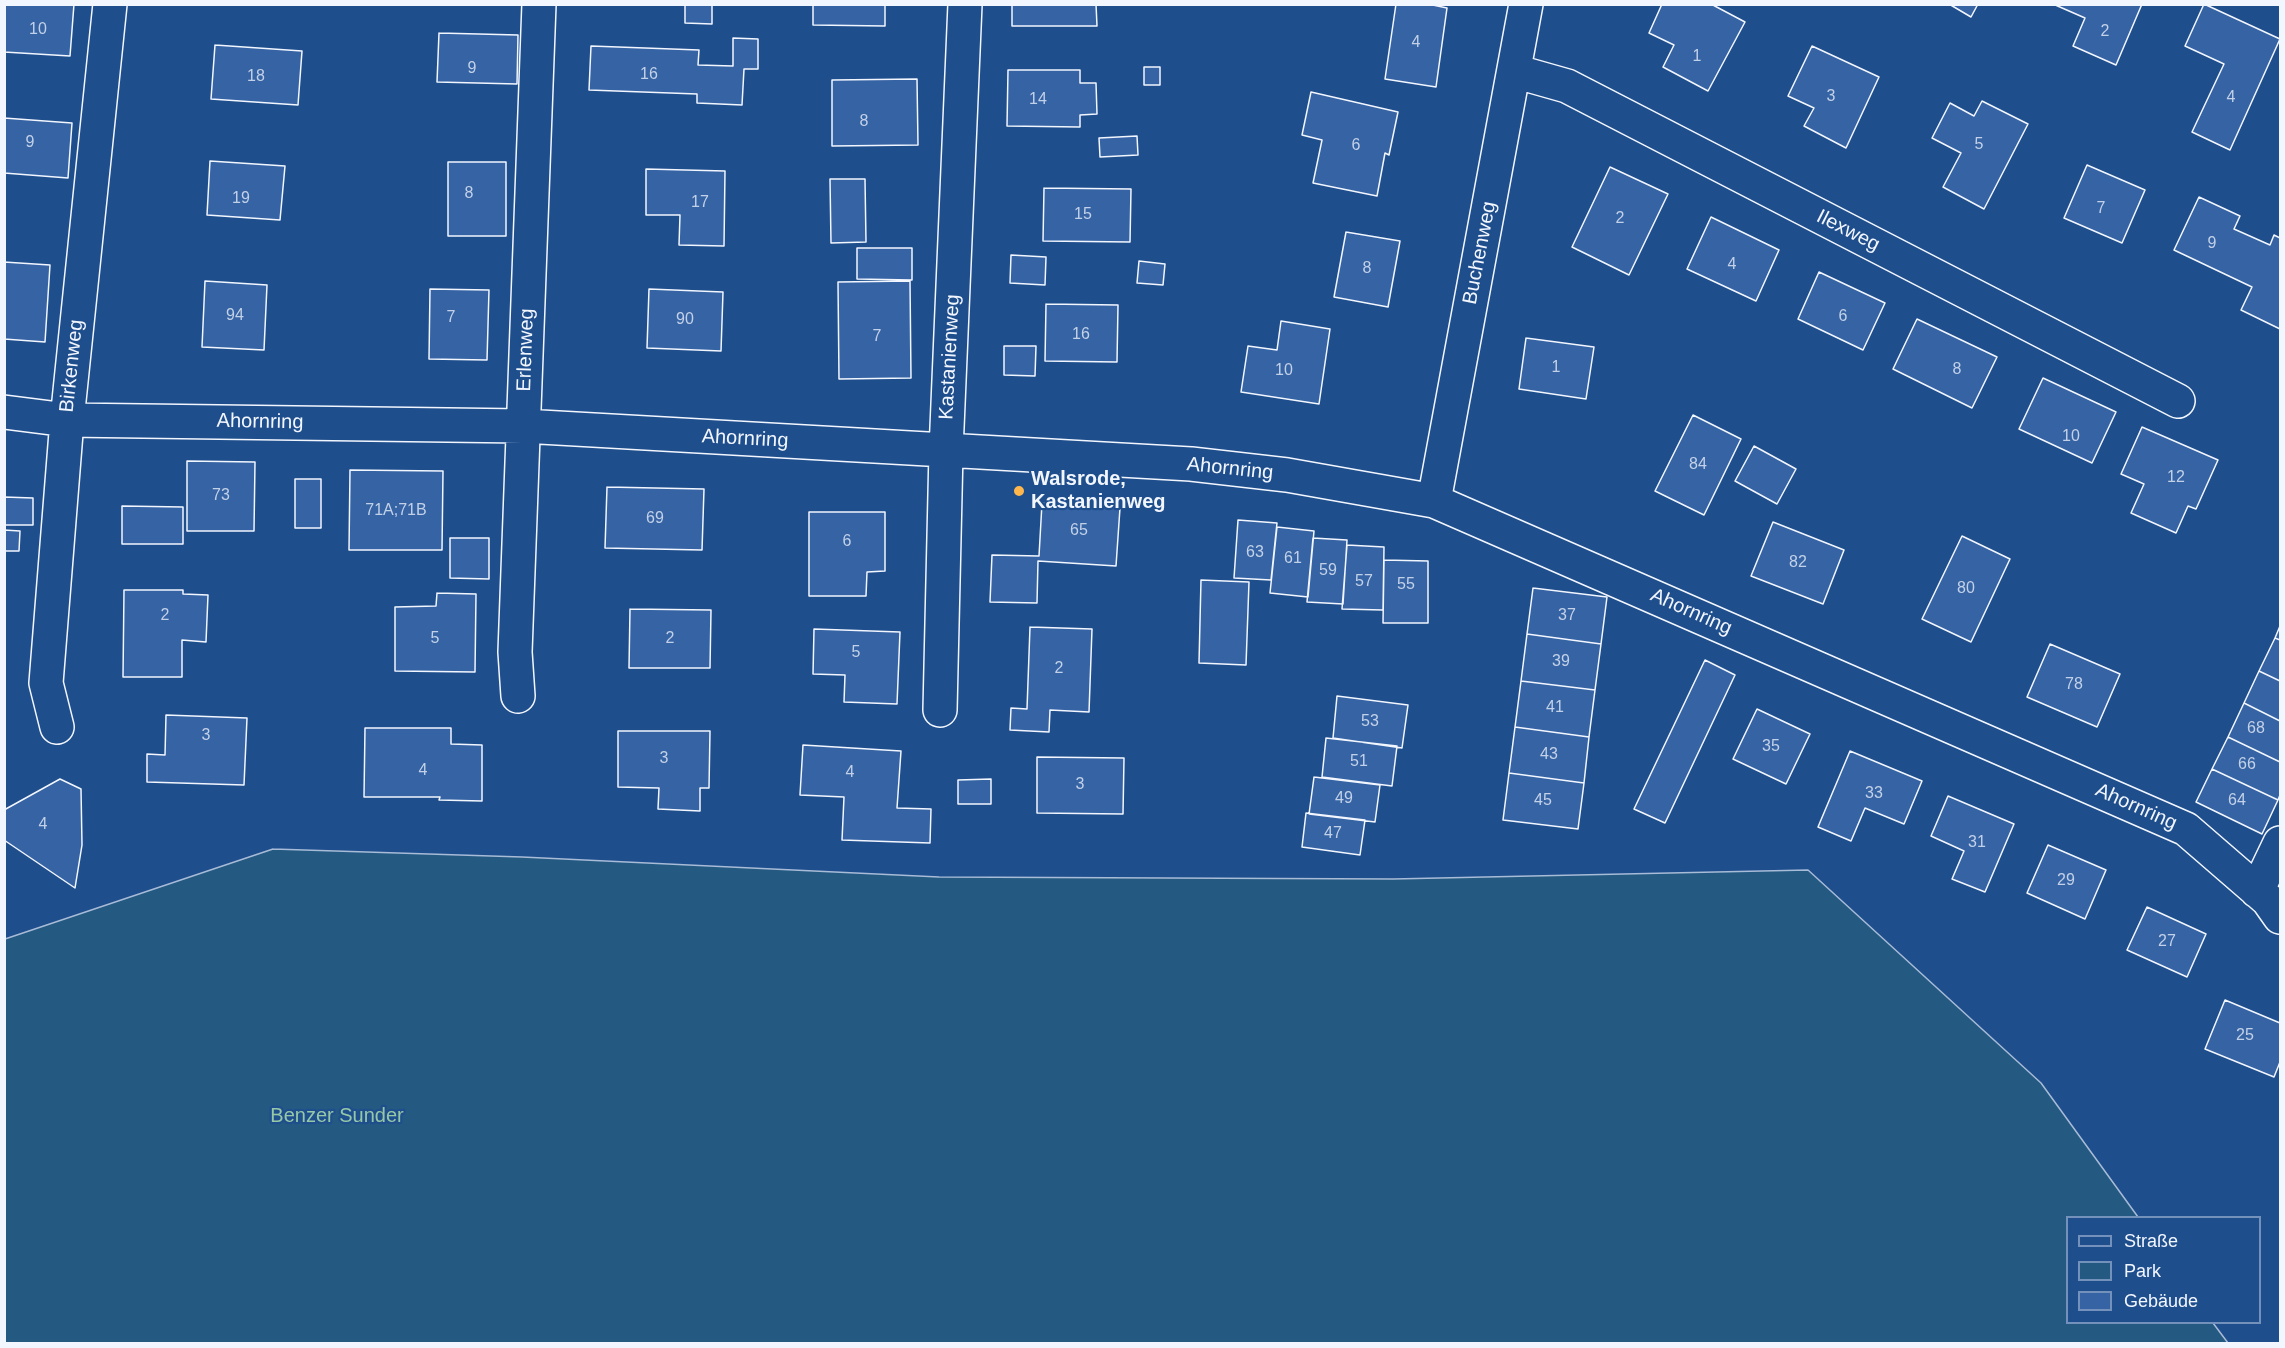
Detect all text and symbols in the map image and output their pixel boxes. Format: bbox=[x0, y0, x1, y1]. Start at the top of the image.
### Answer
house number: 10 bbox=[29, 20, 47, 40]
house number: 2 bbox=[2101, 22, 2109, 42]
house number: 4 bbox=[1412, 33, 1420, 53]
house number: 1 bbox=[1693, 47, 1701, 67]
house number: 9 bbox=[468, 59, 476, 79]
house number: 16 bbox=[640, 65, 658, 85]
house number: 18 bbox=[247, 67, 265, 87]
house number: 3 bbox=[1827, 87, 1835, 107]
house number: 4 bbox=[2227, 88, 2235, 108]
house number: 14 bbox=[1029, 90, 1047, 110]
house number: 8 bbox=[860, 112, 868, 132]
house number: 9 bbox=[26, 133, 34, 153]
house number: 5 bbox=[1975, 135, 1983, 155]
house number: 6 bbox=[1352, 136, 1360, 156]
house number: 8 bbox=[465, 184, 473, 204]
house number: 19 bbox=[232, 189, 250, 209]
house number: 17 bbox=[691, 193, 709, 213]
street label: Buchenweg bbox=[1458, 199, 1502, 307]
house number: 7 bbox=[2097, 199, 2105, 219]
house number: 15 bbox=[1074, 205, 1092, 225]
street label: Ilexweg bbox=[1812, 205, 1884, 257]
house number: 2 bbox=[1616, 209, 1624, 229]
house number: 9 bbox=[2208, 234, 2216, 254]
house number: 4 bbox=[1728, 255, 1736, 275]
house number: 8 bbox=[1363, 259, 1371, 279]
street label: Kastanienweg bbox=[935, 294, 965, 420]
house number: 94 bbox=[226, 306, 244, 326]
house number: 6 bbox=[1839, 307, 1847, 327]
house number: 7 bbox=[447, 308, 455, 328]
street label: Erlenweg bbox=[513, 308, 539, 392]
house number: 90 bbox=[676, 310, 694, 330]
street label: Birkenweg bbox=[55, 318, 89, 414]
house number: 16 bbox=[1072, 325, 1090, 345]
house number: 7 bbox=[873, 327, 881, 347]
house number: 1 bbox=[1552, 358, 1560, 378]
house number: 8 bbox=[1953, 360, 1961, 380]
house number: 10 bbox=[1275, 361, 1293, 381]
street label: Ahornring bbox=[216, 409, 304, 435]
street label: Ahornring bbox=[701, 425, 789, 453]
house number: 10 bbox=[2062, 427, 2080, 447]
street label: Ahornring bbox=[1186, 453, 1274, 485]
house number: 84 bbox=[1689, 455, 1707, 475]
place label: Walsrode, Kastanienweg bbox=[1031, 467, 1165, 514]
house number: 12 bbox=[2167, 468, 2185, 488]
marker: Walsrode, Kastanienweg bbox=[1012, 484, 1026, 498]
house number: 73 bbox=[212, 486, 230, 506]
house number: 71A;71B bbox=[365, 501, 427, 521]
house number: 69 bbox=[646, 509, 664, 529]
house number: 65 bbox=[1070, 521, 1088, 541]
house number: 6 bbox=[843, 532, 851, 552]
house number: 63 bbox=[1246, 543, 1264, 563]
house number: 61 bbox=[1284, 549, 1302, 569]
house number: 82 bbox=[1789, 553, 1807, 573]
house number: 59 bbox=[1319, 561, 1337, 581]
house number: 57 bbox=[1355, 572, 1373, 592]
house number: 55 bbox=[1397, 575, 1415, 595]
house number: 80 bbox=[1957, 579, 1975, 599]
street label: Ahornring bbox=[1647, 583, 1735, 641]
house number: 2 bbox=[161, 606, 169, 626]
house number: 37 bbox=[1558, 606, 1576, 626]
house number: 5 bbox=[431, 629, 439, 649]
house number: 2 bbox=[666, 629, 674, 649]
house number: 5 bbox=[852, 643, 860, 663]
house number: 39 bbox=[1552, 652, 1570, 672]
house number: 2 bbox=[1055, 659, 1063, 679]
house number: 78 bbox=[2065, 675, 2083, 695]
house number: 41 bbox=[1546, 698, 1564, 718]
house number: 53 bbox=[1361, 712, 1379, 732]
house number: 68 bbox=[2247, 719, 2265, 739]
house number: 3 bbox=[202, 726, 210, 746]
house number: 35 bbox=[1762, 737, 1780, 757]
house number: 43 bbox=[1540, 745, 1558, 765]
house number: 3 bbox=[660, 749, 668, 769]
house number: 51 bbox=[1350, 752, 1368, 772]
house number: 66 bbox=[2238, 755, 2256, 775]
house number: 4 bbox=[419, 761, 427, 781]
house number: 4 bbox=[846, 763, 854, 783]
house number: 3 bbox=[1076, 775, 1084, 795]
street label: Ahornring bbox=[2092, 778, 2180, 836]
house number: 33 bbox=[1865, 784, 1883, 804]
house number: 49 bbox=[1335, 789, 1353, 809]
house number: 45 bbox=[1534, 791, 1552, 811]
house number: 64 bbox=[2228, 791, 2246, 811]
house number: 4 bbox=[39, 815, 47, 835]
house number: 47 bbox=[1324, 824, 1342, 844]
house number: 31 bbox=[1968, 833, 1986, 853]
house number: 29 bbox=[2057, 871, 2075, 891]
house number: 27 bbox=[2158, 932, 2176, 952]
house number: 25 bbox=[2236, 1026, 2254, 1046]
park label: Benzer Sunder bbox=[270, 1104, 404, 1128]
legend bbox=[2066, 1216, 2261, 1324]
text: Straße bbox=[2124, 1231, 2178, 1251]
text: Park bbox=[2124, 1261, 2161, 1281]
text: Gebäude bbox=[2124, 1291, 2198, 1311]

